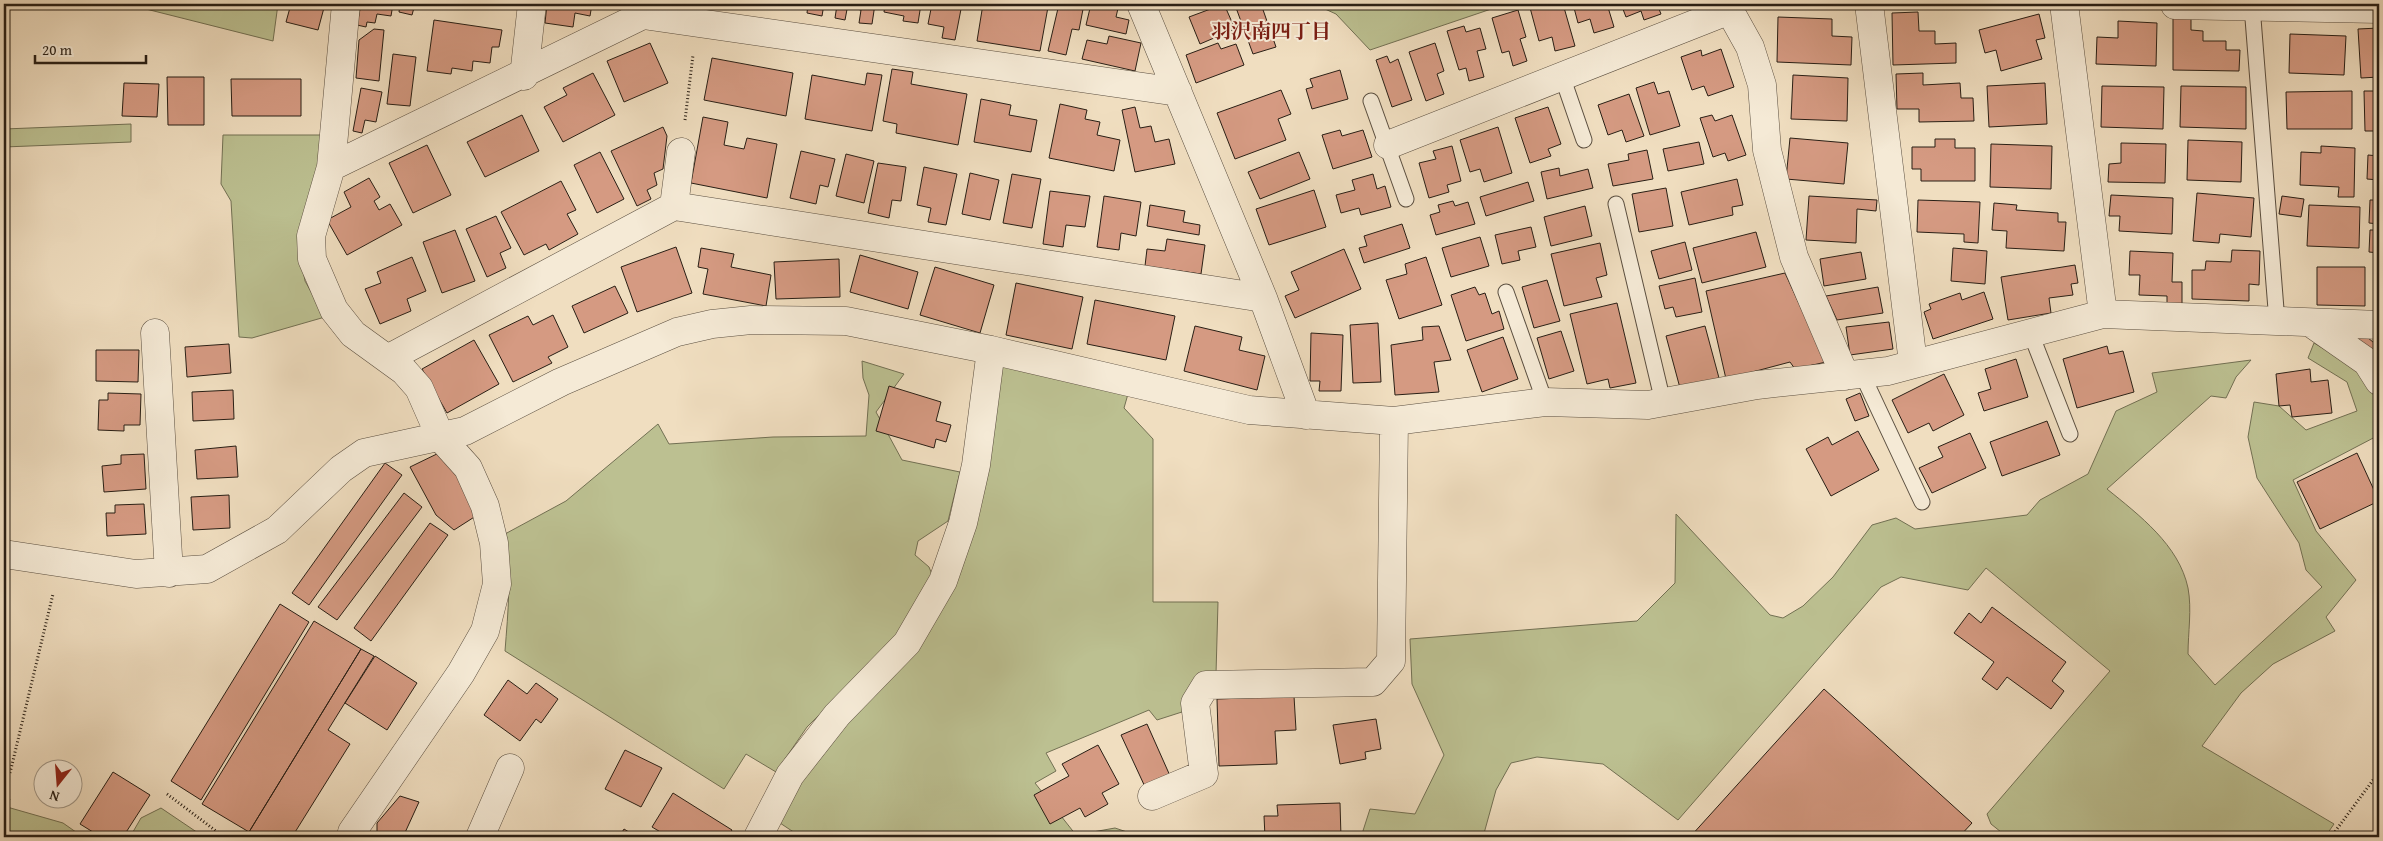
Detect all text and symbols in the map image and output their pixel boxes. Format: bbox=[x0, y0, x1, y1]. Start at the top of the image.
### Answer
district label: 羽沢南四丁目 bbox=[1211, 16, 1331, 45]
scale bar bbox=[35, 32, 146, 64]
text: 20 m bbox=[42, 39, 73, 60]
north arrow bbox=[32, 758, 82, 808]
text: N bbox=[46, 785, 62, 807]

